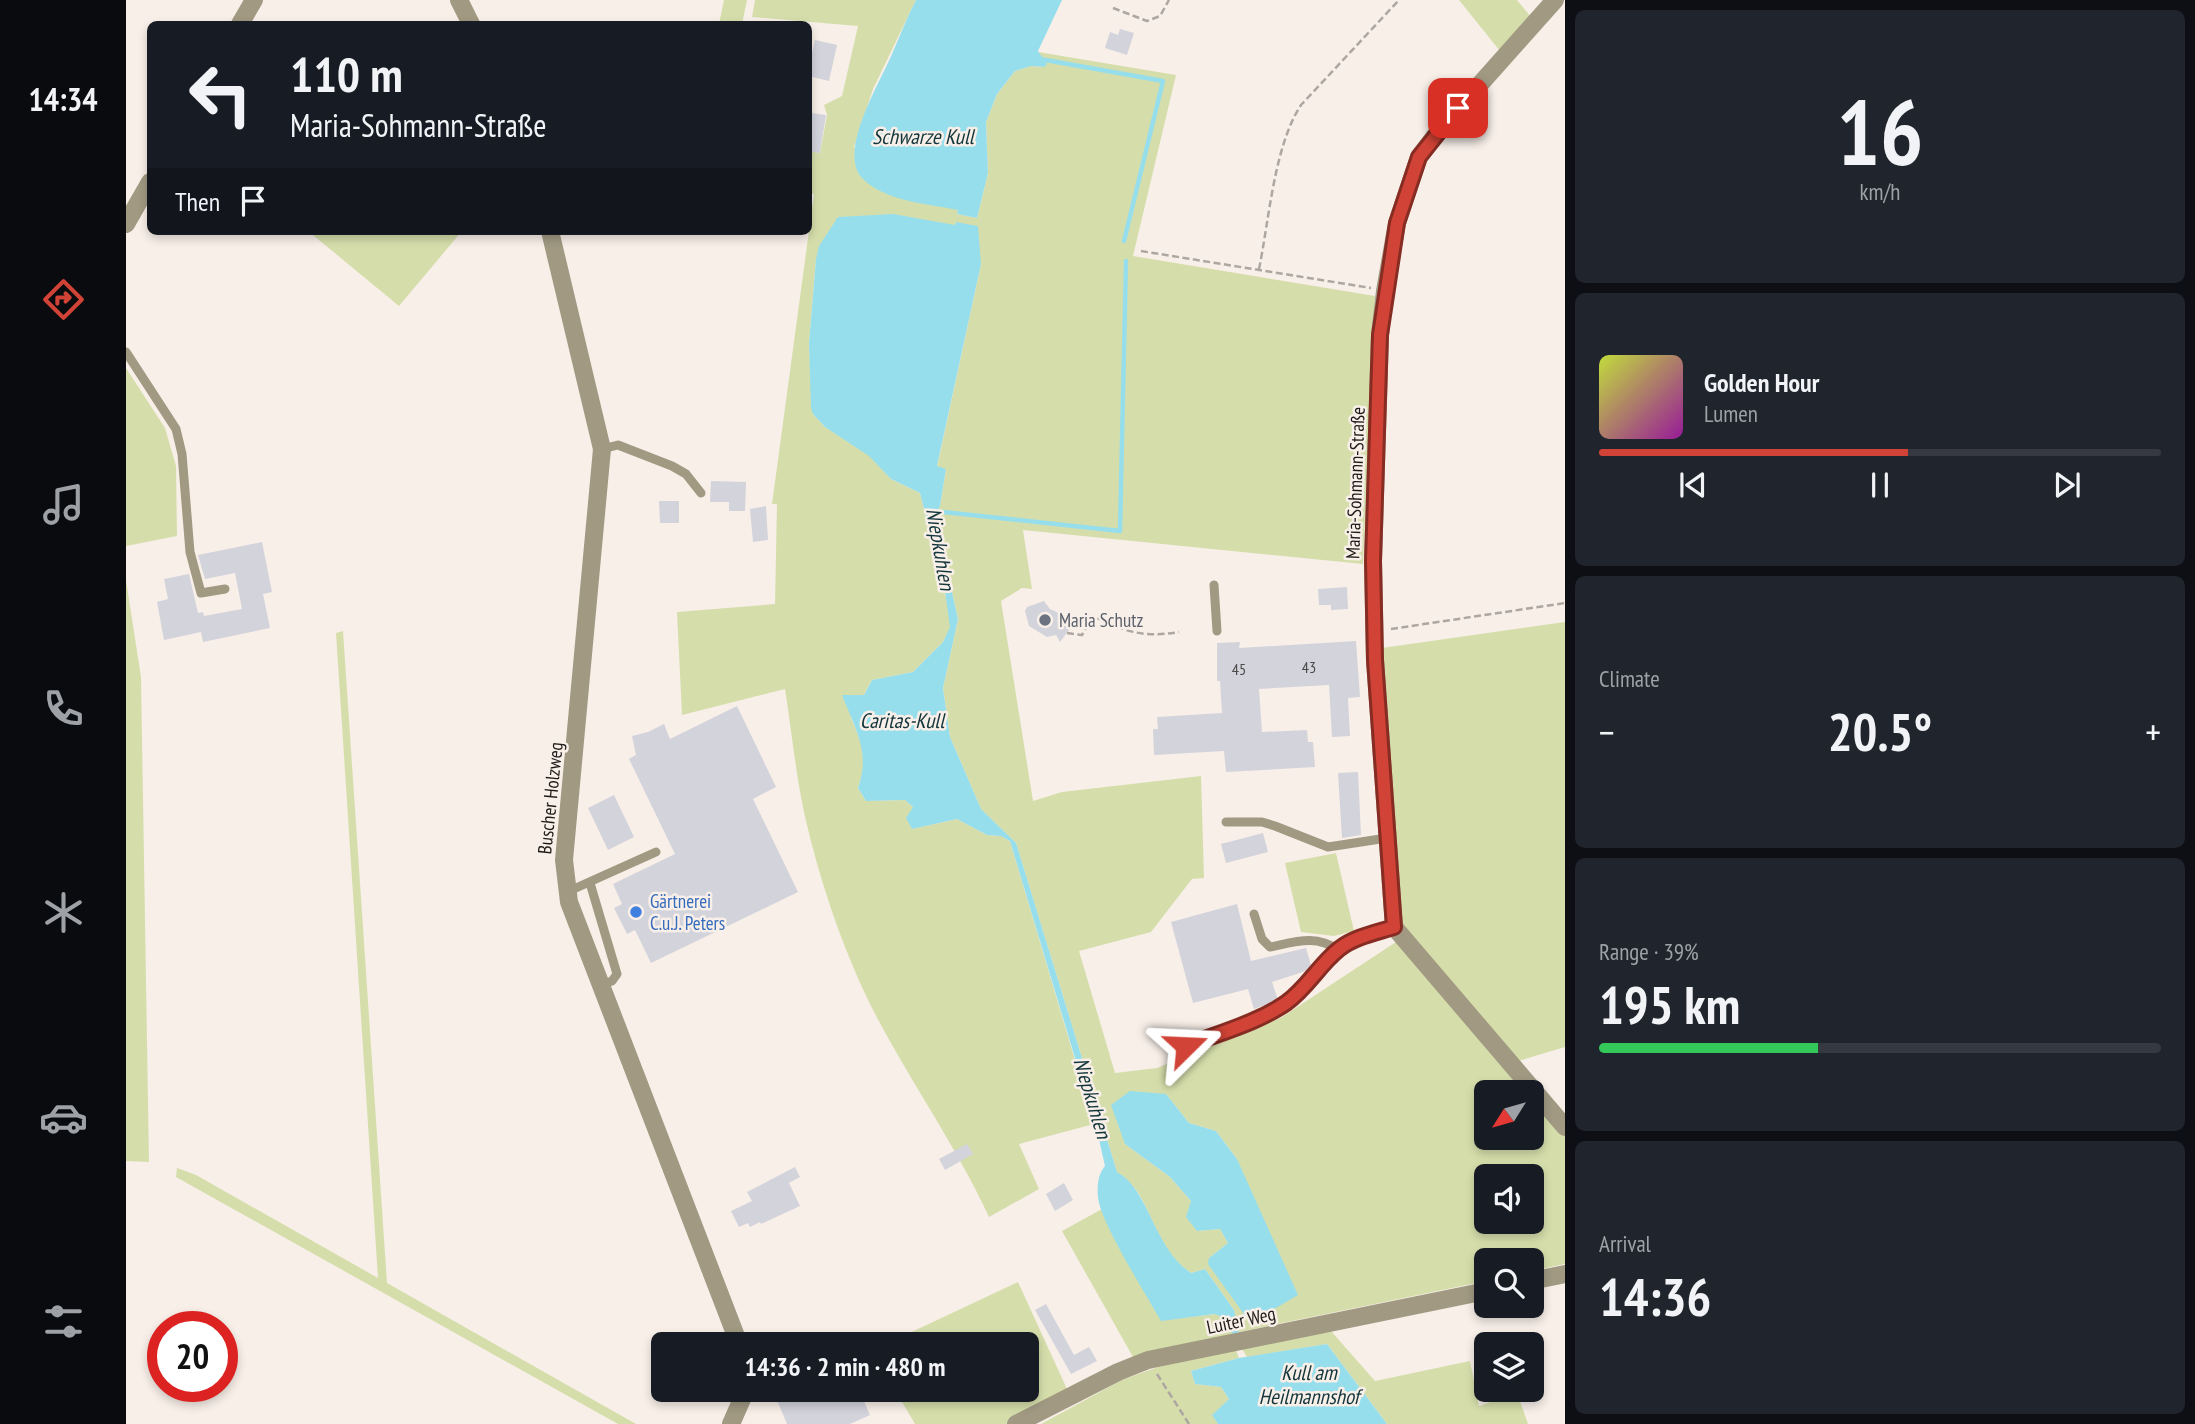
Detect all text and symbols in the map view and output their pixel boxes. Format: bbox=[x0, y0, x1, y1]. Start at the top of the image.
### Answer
text: 110 m bbox=[290, 42, 403, 106]
icon: left bbox=[175, 49, 266, 140]
text: 16 bbox=[1837, 72, 1924, 190]
text: 14:34 bbox=[28, 78, 98, 120]
pin bbox=[1428, 78, 1488, 138]
icon: arrive bbox=[1439, 89, 1477, 127]
text: Maria-Sohmann-Straße bbox=[290, 104, 547, 146]
water label: Schwarze Kull bbox=[872, 123, 976, 150]
text: km/h bbox=[1860, 177, 1900, 206]
icon: arrive bbox=[234, 182, 272, 220]
text: Then bbox=[175, 185, 220, 218]
icon: directions bbox=[39, 275, 88, 324]
text: Golden Hour bbox=[1704, 366, 1819, 399]
text: Lumen bbox=[1704, 399, 1758, 428]
street label: Maria-Sohmann-Straße bbox=[1340, 406, 1370, 560]
icon: previous bbox=[1674, 466, 1712, 504]
icon: pause bbox=[1861, 466, 1899, 504]
icon: next bbox=[2048, 466, 2086, 504]
icon: music bbox=[39, 480, 88, 529]
water label: Niepkuhlen bbox=[920, 506, 961, 594]
place label: Maria Schutz bbox=[1059, 608, 1143, 632]
marker: Maria Schutz bbox=[1037, 612, 1053, 628]
house number: 43 bbox=[1302, 657, 1316, 677]
house number: 45 bbox=[1232, 659, 1246, 679]
text: Climate bbox=[1599, 664, 1660, 693]
icon: phone bbox=[39, 684, 88, 733]
text: 20.5° bbox=[1828, 698, 1932, 765]
water label: Caritas-Kull bbox=[860, 707, 946, 734]
text: − bbox=[1599, 707, 1615, 756]
text: + bbox=[2145, 707, 2161, 756]
street label: Buscher Holzweg bbox=[532, 741, 568, 855]
icon: climate bbox=[39, 888, 88, 937]
place label: Gärtnerei C.u.J. Peters bbox=[650, 889, 725, 935]
marker: Gärtnerei C.u.J. Peters bbox=[628, 904, 644, 920]
text: Range · 39% bbox=[1599, 937, 1699, 966]
text: 195 km bbox=[1599, 971, 1740, 1038]
position arrow bbox=[1149, 1009, 1223, 1083]
water label: Niepkuhlen bbox=[1067, 1054, 1118, 1143]
north arrow bbox=[1474, 1080, 1544, 1150]
map controls bbox=[1474, 1080, 1544, 1402]
icon: car bbox=[39, 1093, 88, 1142]
button: sound bbox=[1474, 1164, 1544, 1234]
text: Arrival bbox=[1599, 1229, 1651, 1258]
button: search bbox=[1474, 1248, 1544, 1318]
text: 14:36 bbox=[1599, 1263, 1711, 1330]
icon: filters bbox=[39, 1297, 88, 1346]
street label: Luiter Weg bbox=[1204, 1301, 1278, 1339]
speed limit sign: 20 bbox=[147, 1311, 238, 1402]
button: layers bbox=[1474, 1332, 1544, 1402]
text: 14:36 · 2 min · 480 m bbox=[745, 1350, 945, 1383]
water label: Kull am Heilmannshof bbox=[1259, 1359, 1364, 1410]

